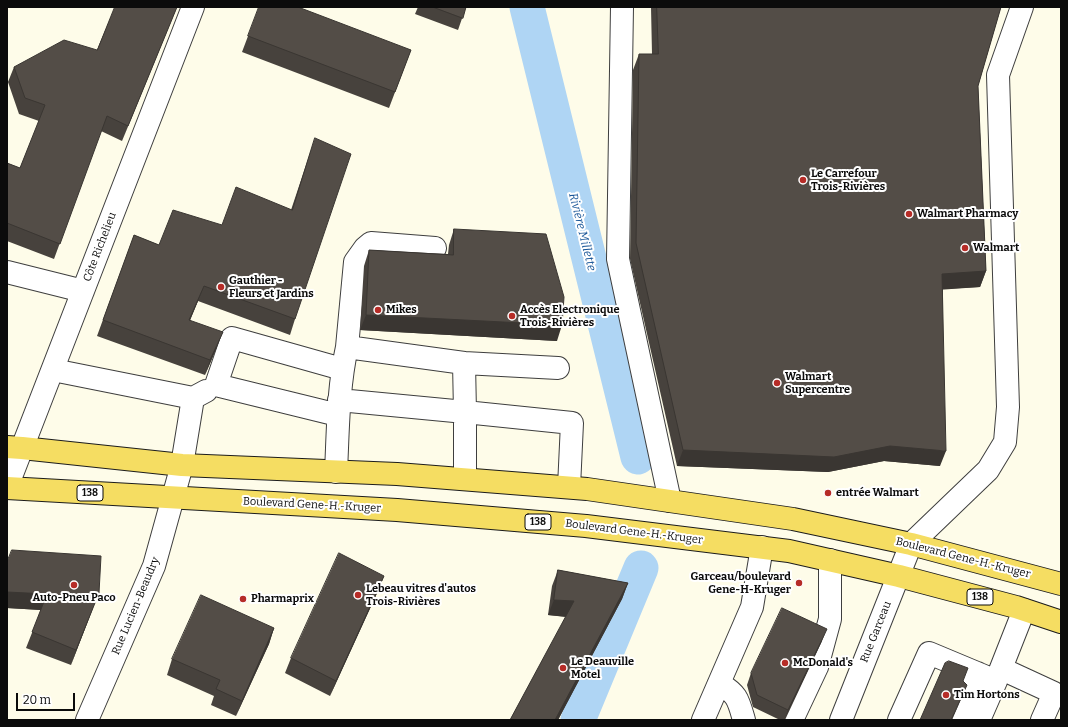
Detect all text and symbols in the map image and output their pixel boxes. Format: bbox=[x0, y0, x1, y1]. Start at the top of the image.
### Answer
place label: Le Carrefour Trois-Rivières bbox=[811, 167, 885, 193]
marker: Le Carrefour Trois-Rivières bbox=[798, 175, 808, 185]
water label: Rivière Millette bbox=[565, 191, 599, 273]
place label: Walmart Pharmacy bbox=[917, 207, 1018, 221]
marker: Walmart Pharmacy bbox=[904, 209, 914, 219]
street label: Côte Richelieu bbox=[81, 211, 119, 283]
place label: Walmart bbox=[973, 241, 1019, 255]
marker: Walmart bbox=[960, 243, 970, 253]
place label: Gauthier - Fleurs et Jardins bbox=[229, 274, 314, 300]
marker: Gauthier - Fleurs et Jardins bbox=[216, 282, 226, 292]
place label: Mikes bbox=[386, 303, 417, 317]
place label: Accès Electronique Trois-Rivières bbox=[520, 303, 620, 329]
marker: Mikes bbox=[373, 305, 383, 315]
marker: Accès Electronique Trois-Rivières bbox=[507, 311, 517, 321]
place label: Walmart Supercentre bbox=[785, 370, 850, 396]
marker: Walmart Supercentre bbox=[772, 378, 782, 388]
road number: 138 bbox=[77, 485, 103, 501]
place label: entrée Walmart bbox=[836, 486, 919, 500]
marker: entrée Walmart bbox=[823, 488, 833, 498]
street label: Boulevard Gene-H.-Kruger bbox=[243, 495, 381, 515]
road number: 138 bbox=[525, 514, 551, 530]
street label: Boulevard Gene-H.-Kruger bbox=[565, 517, 703, 547]
street label: Boulevard Gene-H.-Kruger bbox=[894, 535, 1032, 581]
street label: Rue Lucien-Beaudry bbox=[109, 555, 163, 657]
place label: Garceau/boulevard Gene-H-Kruger bbox=[690, 570, 791, 596]
marker: Garceau/boulevard Gene-H-Kruger bbox=[794, 578, 804, 588]
marker: Auto-Pneu Paco bbox=[69, 580, 79, 590]
place label: Lebeau vitres d'autos Trois-Rivières bbox=[366, 582, 476, 608]
road number: 138 bbox=[967, 589, 993, 605]
marker: Lebeau vitres d'autos Trois-Rivières bbox=[353, 590, 363, 600]
place label: Auto-Pneu Paco bbox=[32, 591, 116, 605]
place label: Pharmaprix bbox=[251, 592, 314, 606]
marker: Pharmaprix bbox=[238, 594, 248, 604]
street label: Rue Garceau bbox=[858, 599, 894, 665]
place label: Le Deauville Motel bbox=[571, 655, 634, 681]
place label: McDonald's bbox=[793, 656, 853, 670]
marker: McDonald's bbox=[780, 658, 790, 668]
marker: Le Deauville Motel bbox=[558, 663, 568, 673]
scale bar bbox=[18, 685, 77, 711]
place label: Tim Hortons bbox=[954, 688, 1020, 702]
marker: Tim Hortons bbox=[941, 690, 951, 700]
text: 20 m bbox=[23, 693, 51, 707]

